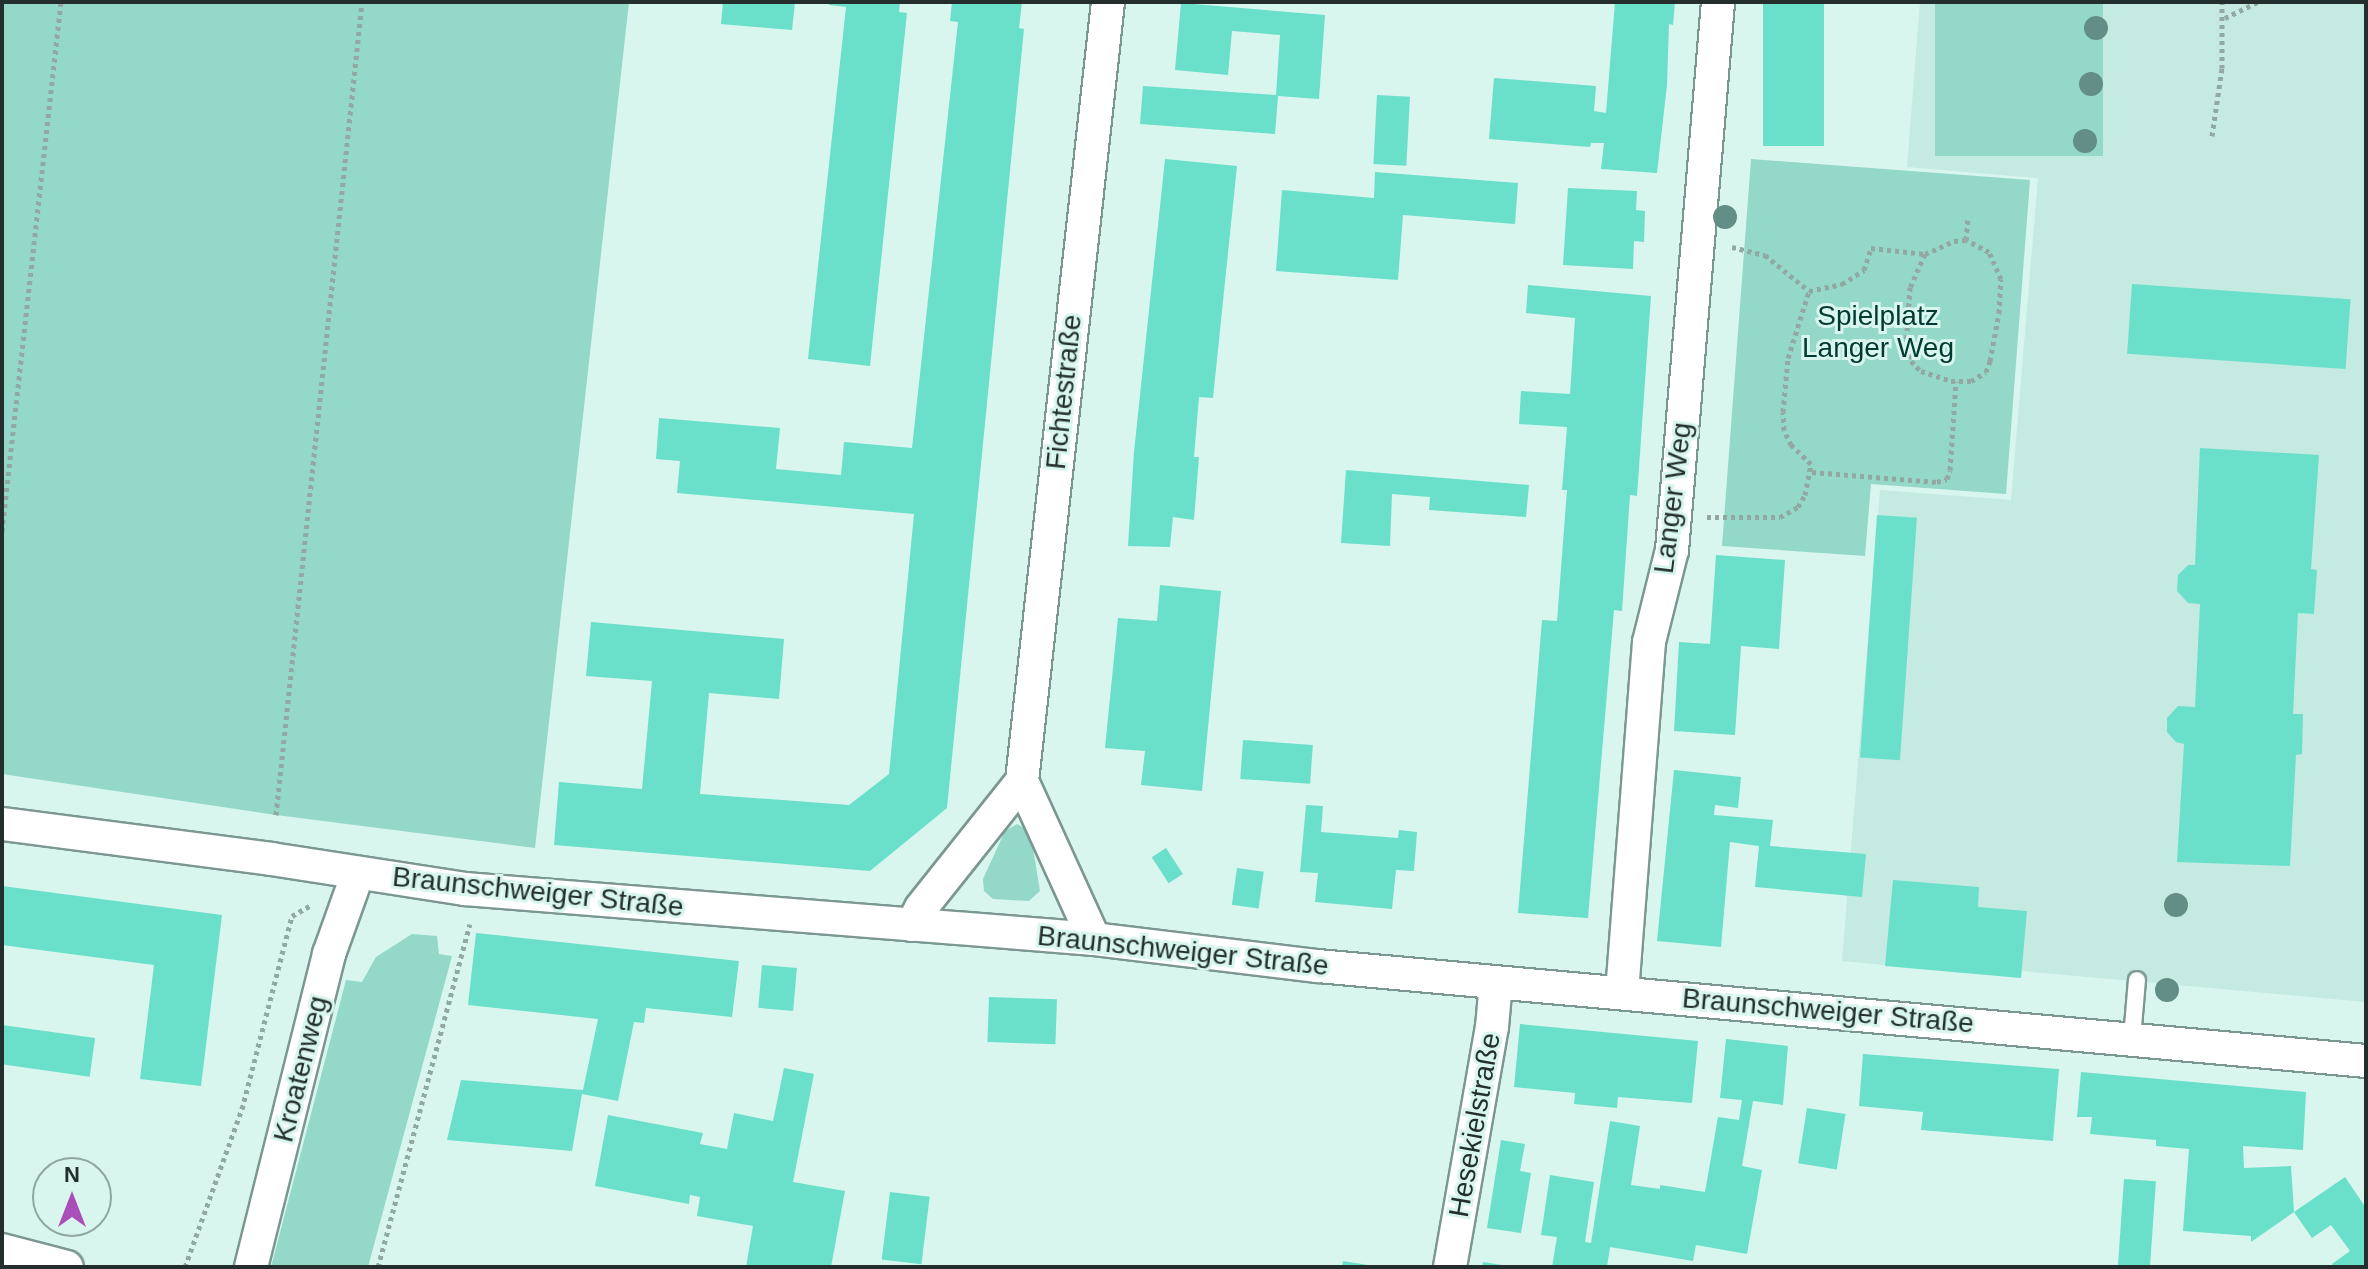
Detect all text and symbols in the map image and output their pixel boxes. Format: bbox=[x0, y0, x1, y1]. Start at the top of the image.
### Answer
park label: Spielplatz Langer Weg bbox=[1802, 299, 1954, 365]
street label: Fichtestraße bbox=[1039, 313, 1089, 471]
street label: Langer Weg bbox=[1647, 421, 1699, 575]
street label: Braunschweiger Straße bbox=[391, 860, 685, 924]
street label: Braunschweiger Straße bbox=[1036, 919, 1330, 983]
street label: Braunschweiger Straße bbox=[1681, 982, 1975, 1040]
street label: Kroatenweg bbox=[267, 992, 335, 1146]
street label: Hesekielstraße bbox=[1442, 1030, 1508, 1220]
north arrow bbox=[32, 1157, 112, 1237]
text: N bbox=[64, 1162, 80, 1187]

